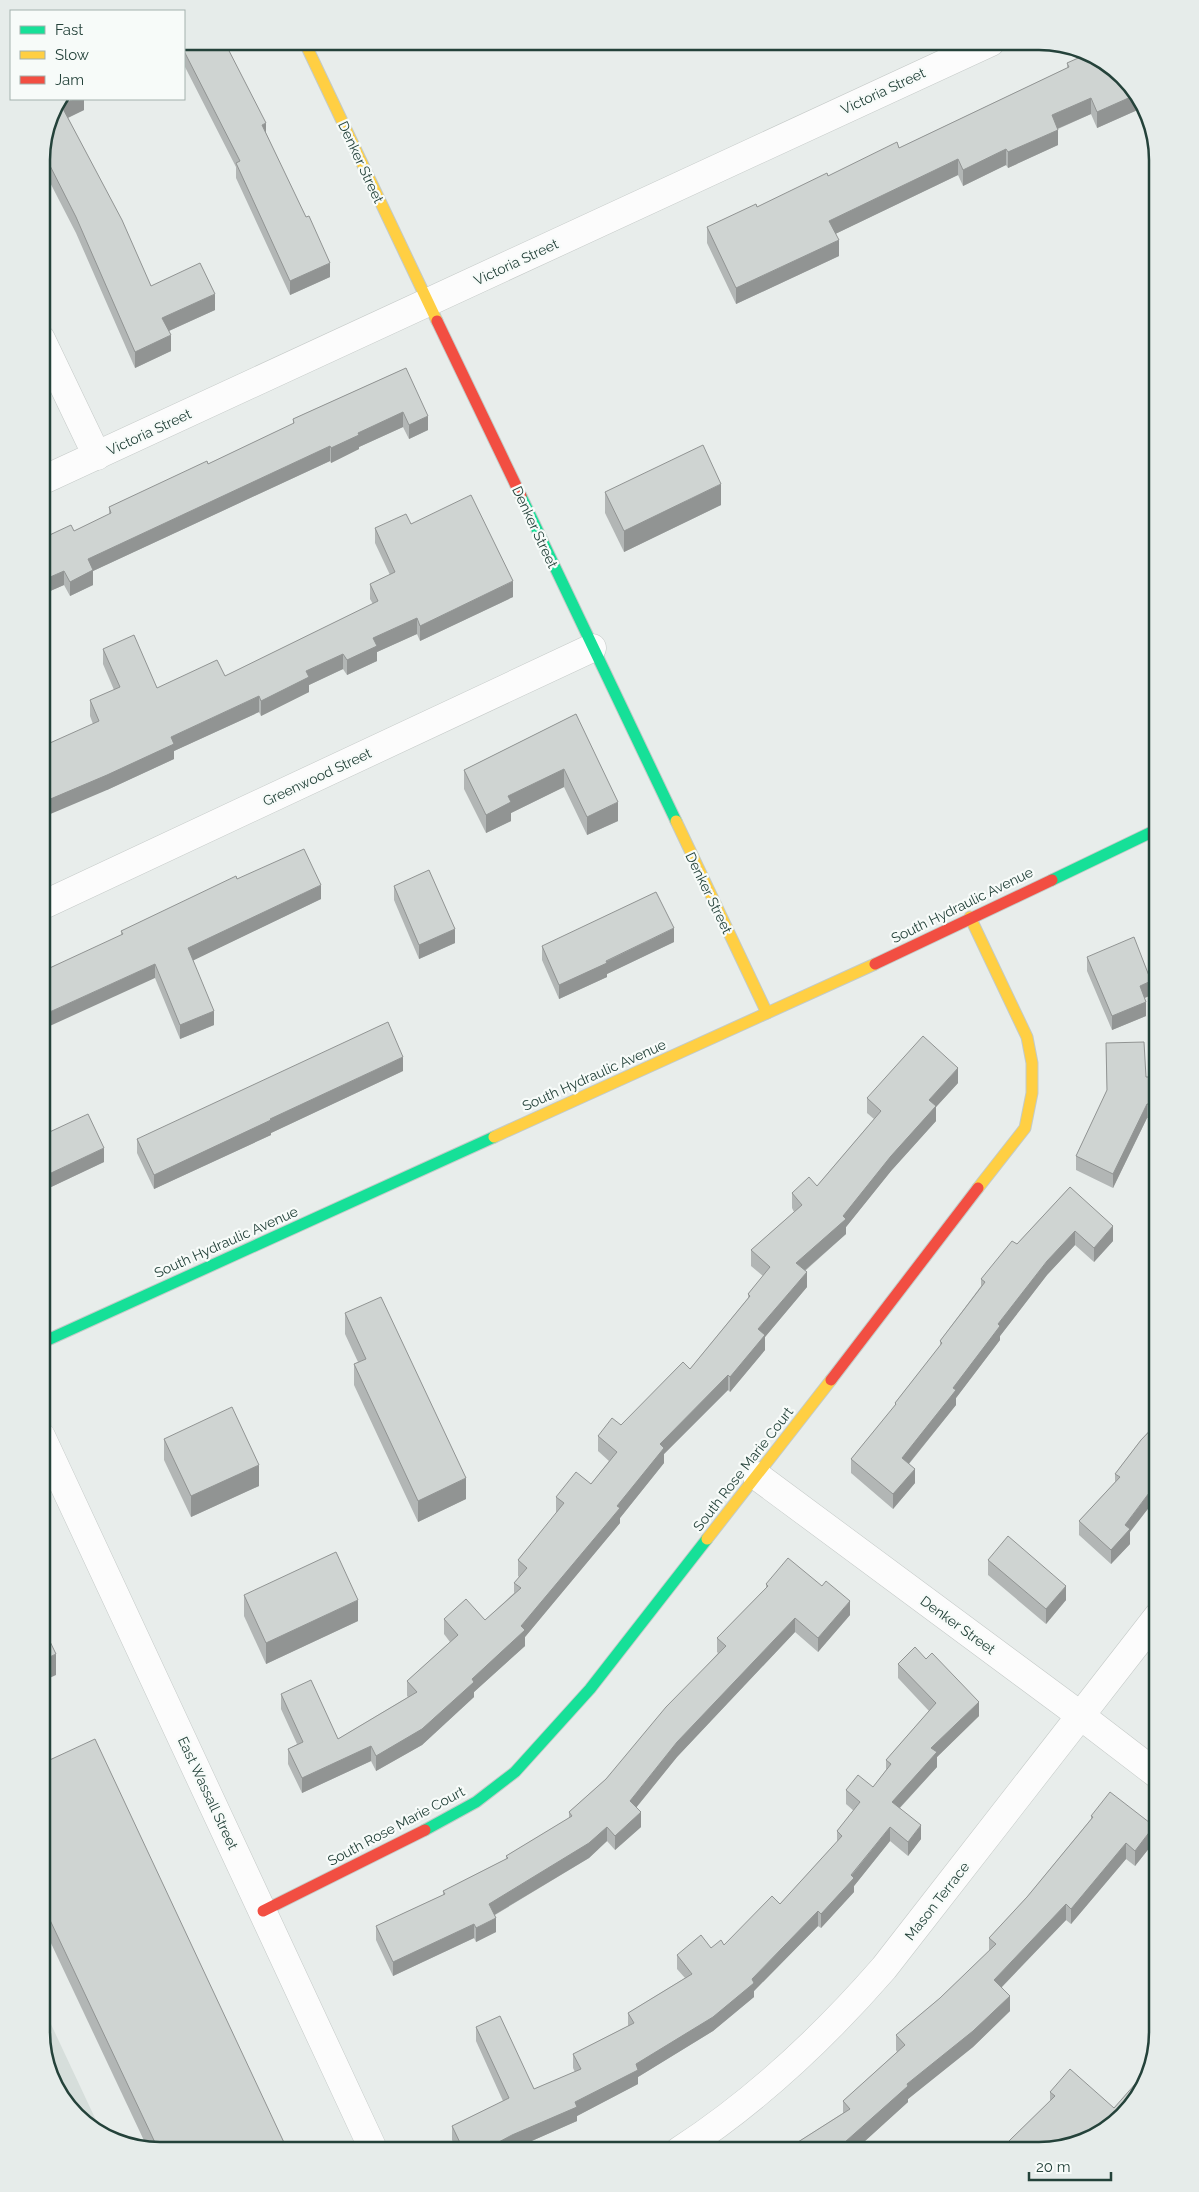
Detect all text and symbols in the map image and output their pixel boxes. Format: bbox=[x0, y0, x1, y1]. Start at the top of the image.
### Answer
legend bbox=[10, 10, 185, 100]
text: Fast bbox=[55, 21, 83, 39]
text: Slow bbox=[55, 46, 89, 64]
street label: Victoria Street bbox=[838, 64, 928, 118]
text: Jam bbox=[55, 71, 84, 89]
street label: Denker Street bbox=[335, 118, 387, 206]
street label: Victoria Street bbox=[471, 235, 561, 289]
street label: Victoria Street bbox=[104, 405, 194, 459]
street label: Denker Street bbox=[509, 483, 561, 571]
street label: Greenwood Street bbox=[260, 745, 374, 809]
street label: Denker Street bbox=[682, 850, 736, 937]
street label: South Hydraulic Avenue bbox=[889, 864, 1035, 946]
street label: South Hydraulic Avenue bbox=[520, 1036, 668, 1114]
street label: South Hydraulic Avenue bbox=[152, 1203, 300, 1281]
street label: South Rose Marie Court bbox=[690, 1404, 797, 1534]
street label: Denker Street bbox=[917, 1592, 999, 1658]
street label: East Wassall Street bbox=[175, 1734, 241, 1852]
street label: South Rose Marie Court bbox=[325, 1783, 467, 1869]
street label: Mason Terrace bbox=[902, 1859, 972, 1943]
scale bar bbox=[1029, 2150, 1112, 2182]
text: 20 m bbox=[1036, 2158, 1071, 2176]

